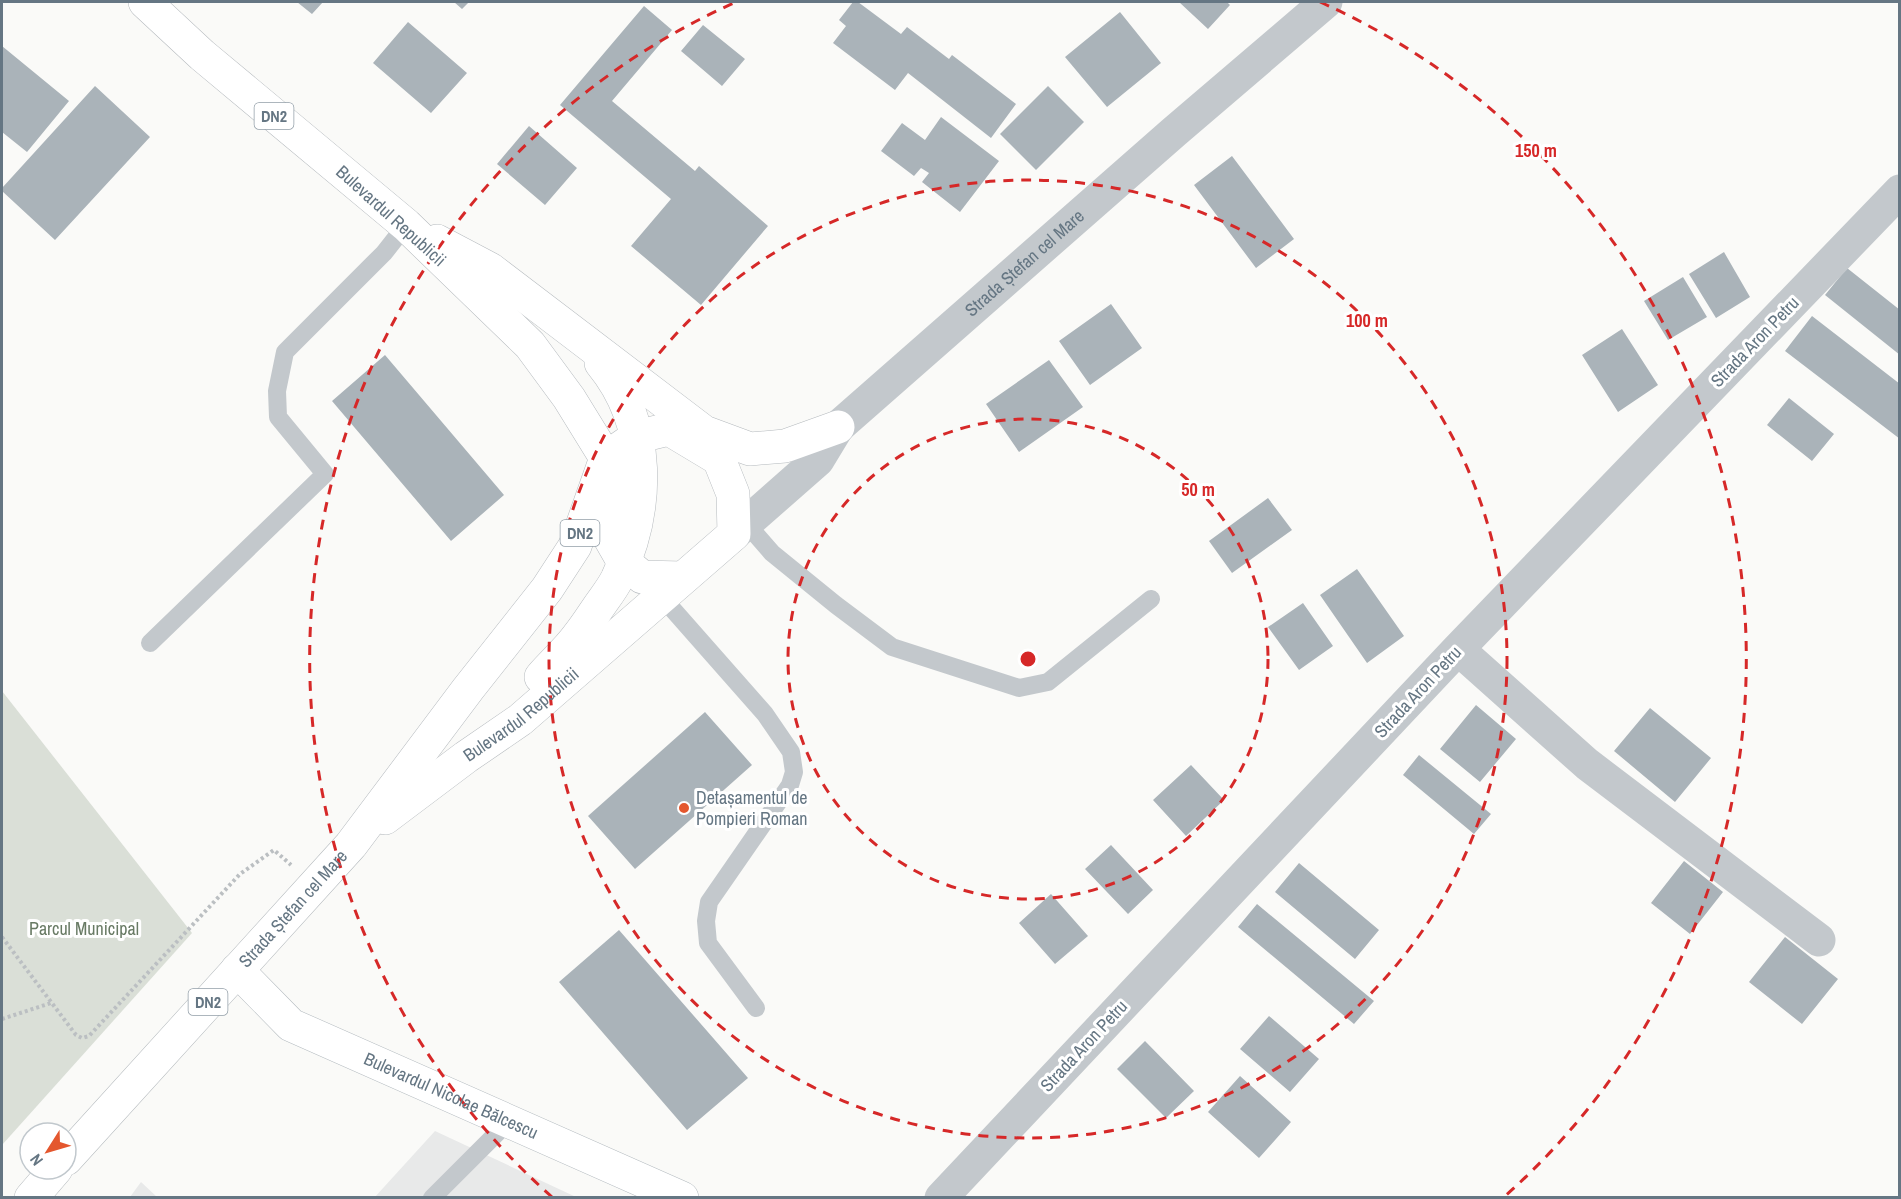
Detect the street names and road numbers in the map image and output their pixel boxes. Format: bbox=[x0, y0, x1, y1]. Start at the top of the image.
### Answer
road number: DN2 bbox=[254, 103, 294, 129]
street label: Bulevardul Republicii bbox=[331, 159, 452, 272]
street label: Strada Ștefan cel Mare bbox=[959, 203, 1089, 322]
street label: Strada Aron Petru bbox=[1705, 291, 1804, 393]
road number: DN2 bbox=[560, 520, 600, 546]
street label: Strada Aron Petru bbox=[1368, 640, 1467, 743]
street label: Bulevardul Republicii bbox=[458, 661, 584, 767]
street label: Strada Ștefan cel Mare bbox=[233, 844, 353, 973]
road number: DN2 bbox=[188, 989, 228, 1015]
street label: Strada Aron Petru bbox=[1034, 994, 1133, 1097]
street label: Bulevardul Nicolae Bălcescu bbox=[360, 1046, 542, 1145]

